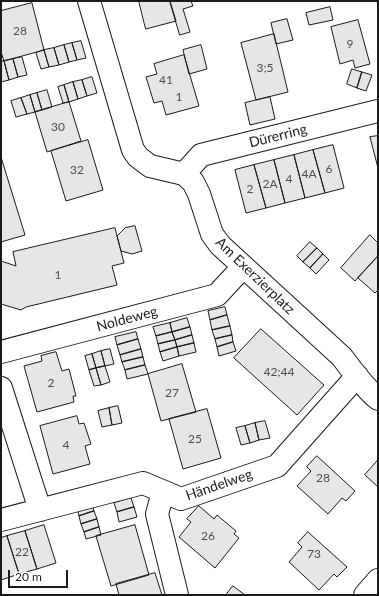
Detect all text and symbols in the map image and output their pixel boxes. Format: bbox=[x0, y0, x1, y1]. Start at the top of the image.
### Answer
house number: 28 bbox=[13, 24, 27, 38]
house number: 9 bbox=[347, 37, 353, 51]
house number: 3;5 bbox=[256, 61, 274, 75]
house number: 41 bbox=[159, 73, 173, 87]
house number: 1 bbox=[176, 90, 182, 104]
house number: 30 bbox=[51, 120, 65, 134]
street label: Dürerring bbox=[247, 121, 309, 151]
house number: 6 bbox=[326, 162, 332, 176]
house number: 32 bbox=[70, 163, 84, 177]
house number: 4A bbox=[301, 167, 317, 181]
house number: 4 bbox=[286, 172, 292, 186]
house number: 2A bbox=[262, 177, 278, 191]
house number: 2 bbox=[247, 182, 253, 196]
street label: Am Exerzierplatz bbox=[212, 234, 298, 318]
house number: 1 bbox=[55, 268, 61, 282]
street label: Noldeweg bbox=[95, 303, 159, 335]
house number: 42;44 bbox=[264, 365, 294, 379]
house number: 2 bbox=[48, 376, 54, 390]
house number: 27 bbox=[165, 386, 179, 400]
house number: 25 bbox=[188, 432, 202, 446]
house number: 4 bbox=[63, 438, 69, 452]
street label: Händelweg bbox=[183, 466, 255, 504]
house number: 28 bbox=[316, 471, 330, 485]
house number: 26 bbox=[201, 529, 215, 543]
house number: 22 bbox=[15, 545, 29, 559]
house number: 73 bbox=[307, 547, 321, 561]
scale bar bbox=[10, 562, 70, 588]
text: 20 m bbox=[15, 569, 42, 584]

